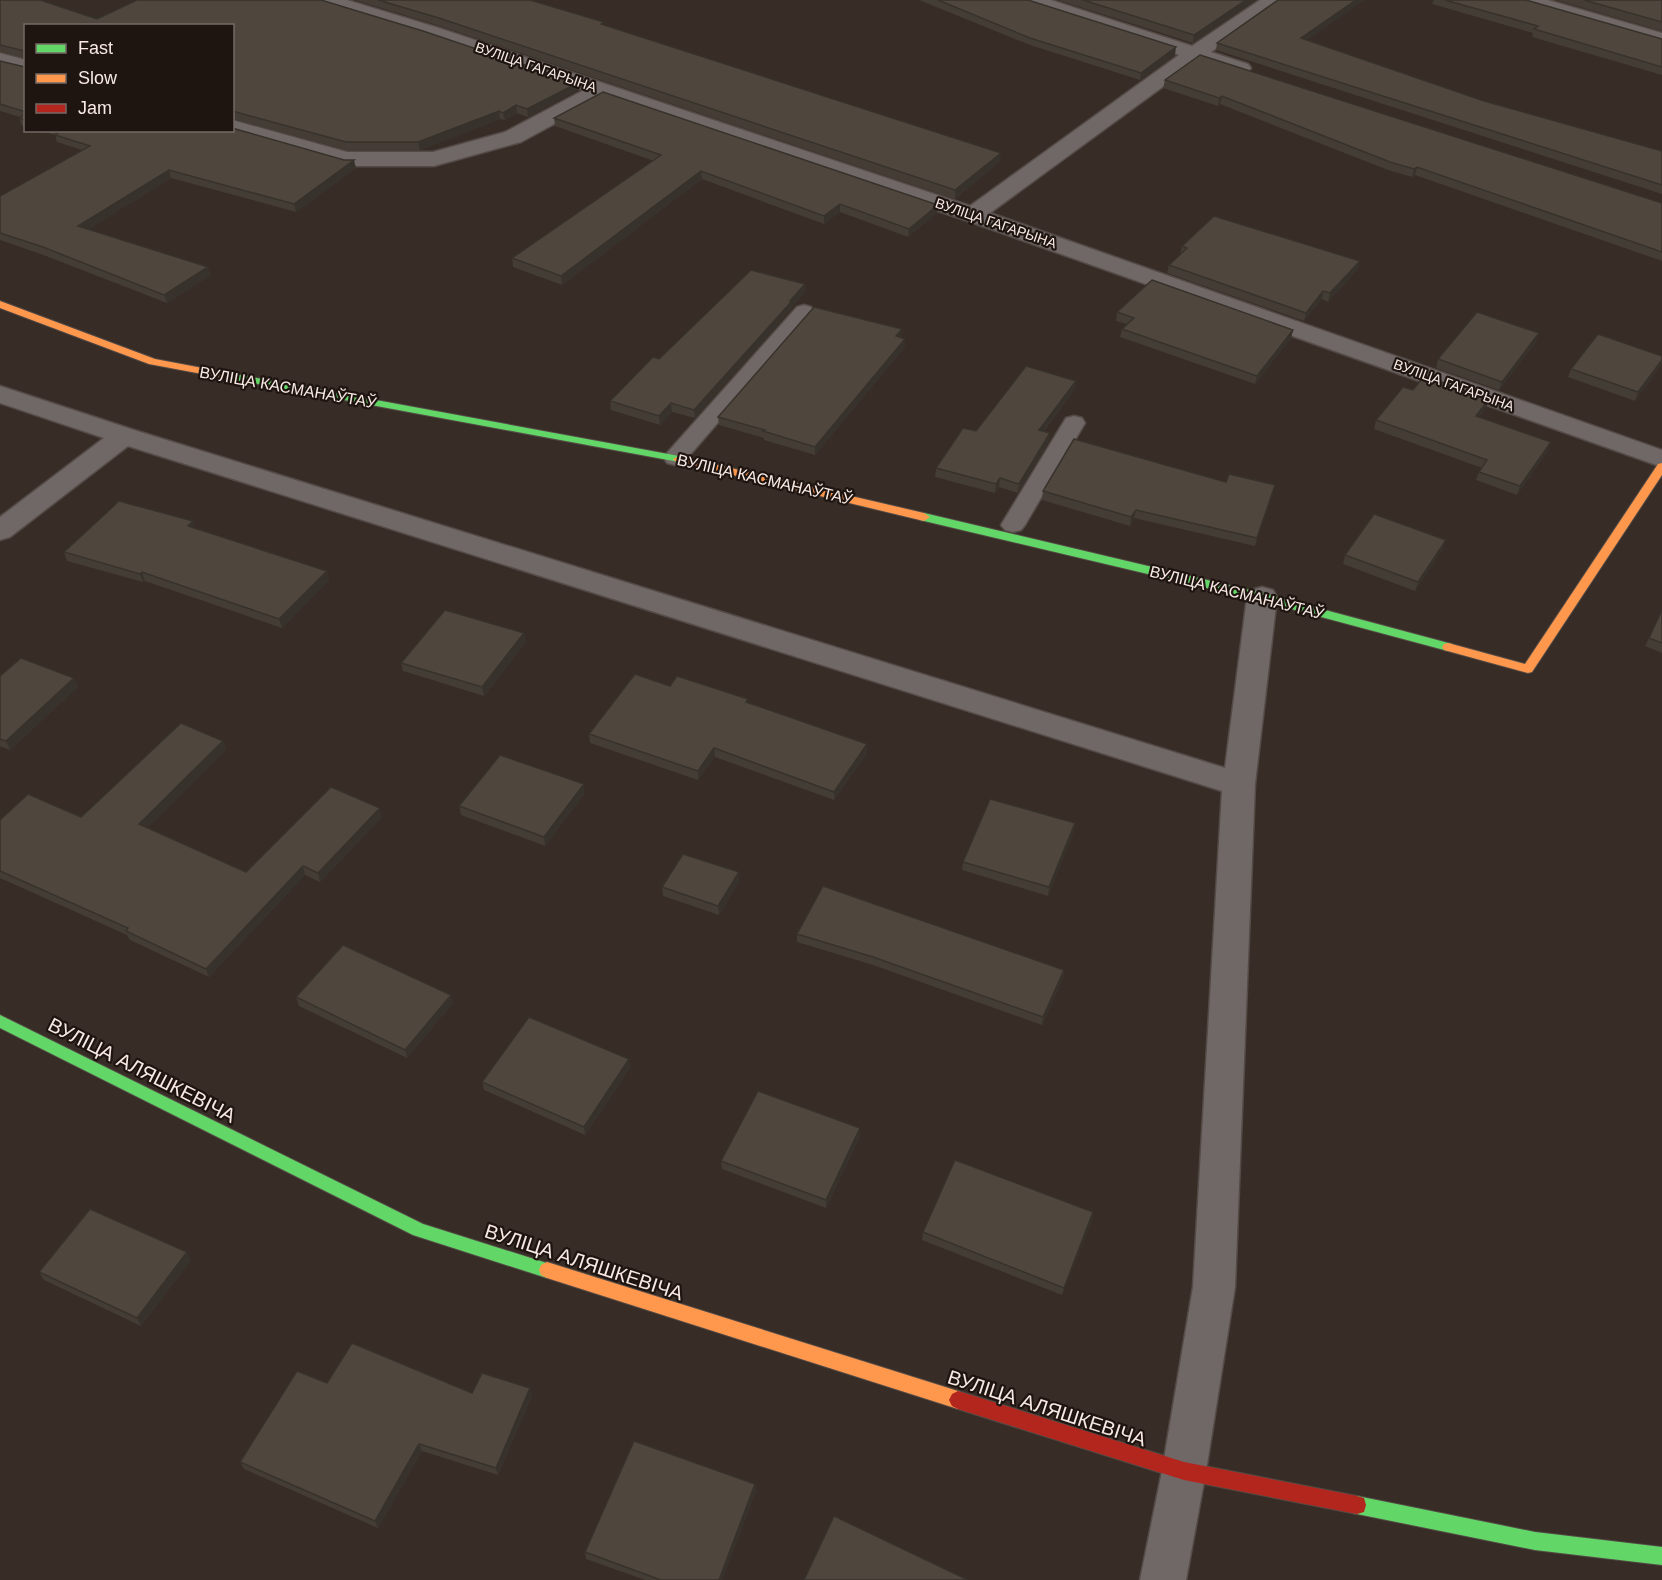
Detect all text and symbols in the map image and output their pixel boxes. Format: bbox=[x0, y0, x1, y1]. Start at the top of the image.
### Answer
legend bbox=[24, 24, 234, 132]
text: Fast bbox=[78, 38, 113, 58]
street label: ВУЛІЦА ГАГАРЫНА bbox=[473, 39, 599, 95]
text: Slow bbox=[78, 68, 118, 88]
text: Jam bbox=[78, 98, 112, 118]
street label: ВУЛІЦА ГАГАРЫНА bbox=[933, 195, 1059, 251]
street label: ВУЛІЦА ГАГАРЫНА bbox=[1392, 356, 1517, 414]
street label: ВУЛІЦА КАСМАНАЎТАЎ bbox=[198, 362, 379, 412]
street label: ВУЛІЦА КАСМАНАЎТАЎ bbox=[676, 449, 855, 508]
street label: ВУЛІЦА КАСМАНАЎТАЎ bbox=[1148, 561, 1327, 623]
street label: ВУЛІЦА АЛЯШКЕВІЧА bbox=[45, 1013, 240, 1127]
street label: ВУЛІЦА АЛЯШКЕВІЧА bbox=[482, 1220, 687, 1305]
street label: ВУЛІЦА АЛЯШКЕВІЧА bbox=[945, 1366, 1150, 1451]

